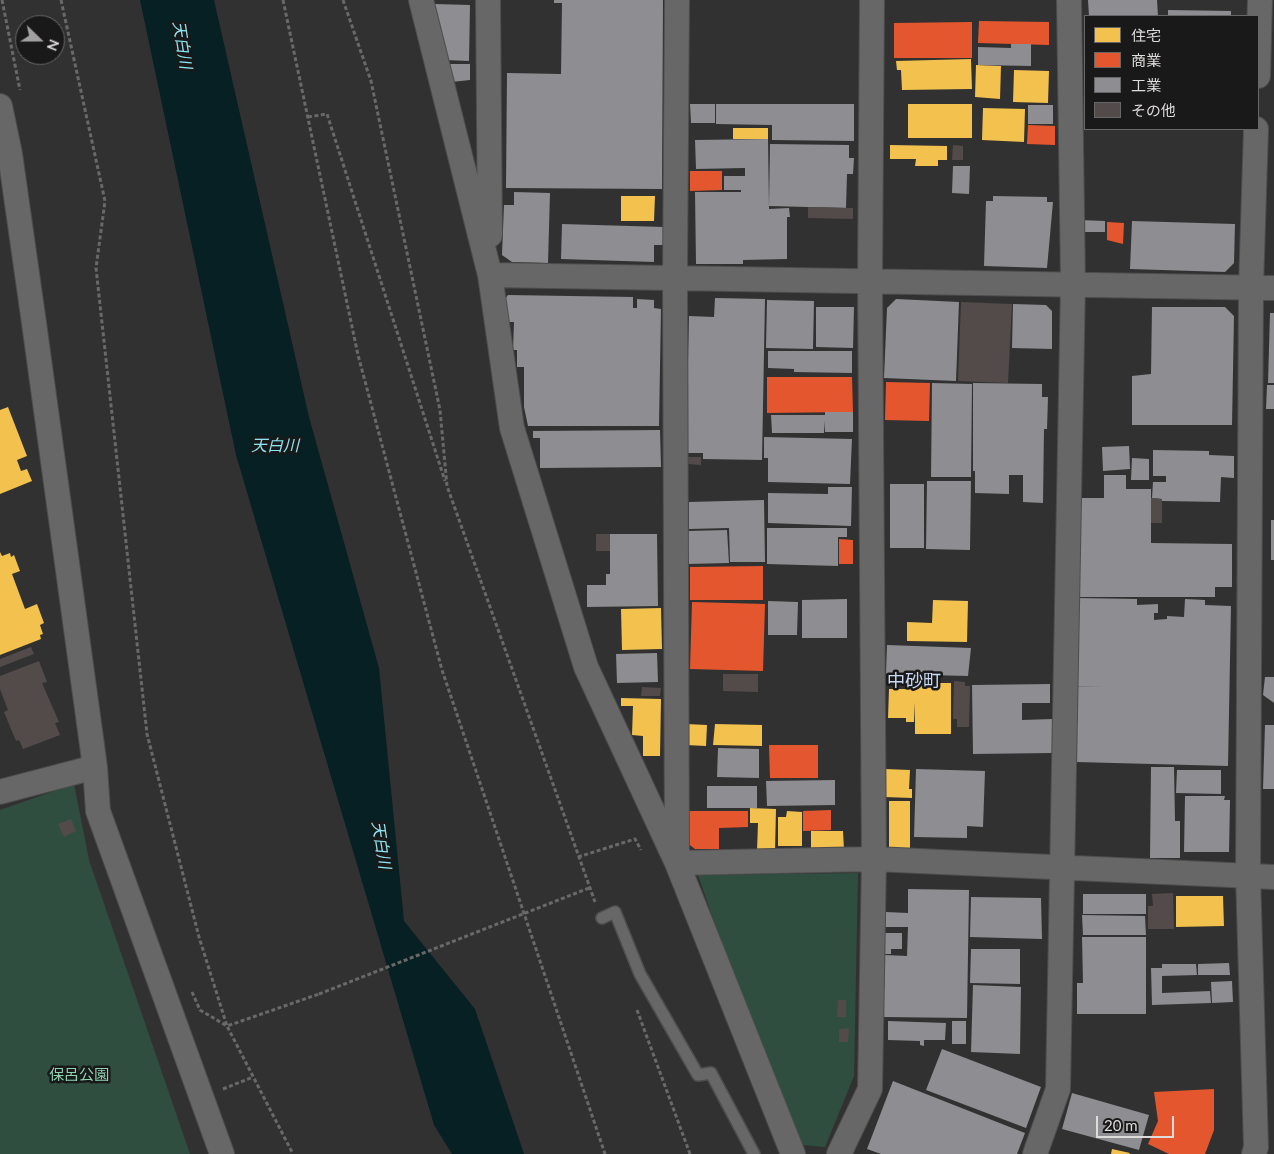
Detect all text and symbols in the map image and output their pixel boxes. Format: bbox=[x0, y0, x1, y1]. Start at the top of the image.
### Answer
north arrow bbox=[15, 15, 65, 65]
legend bbox=[1084, 15, 1259, 130]
water label: 天白川 bbox=[169, 20, 195, 70]
text: 住宅 bbox=[1131, 26, 1161, 44]
text: N bbox=[44, 37, 63, 54]
text: 商業 bbox=[1131, 51, 1161, 69]
text: 工業 bbox=[1131, 76, 1161, 94]
text: その他 bbox=[1131, 101, 1176, 119]
water label: 天白川 bbox=[251, 436, 299, 456]
district label: 中砂町 bbox=[887, 670, 941, 692]
water label: 天白川 bbox=[368, 820, 394, 870]
park label: 保呂公園 bbox=[49, 1066, 109, 1084]
scale bar bbox=[1099, 1106, 1176, 1138]
text: 20 m bbox=[1104, 1116, 1138, 1134]

